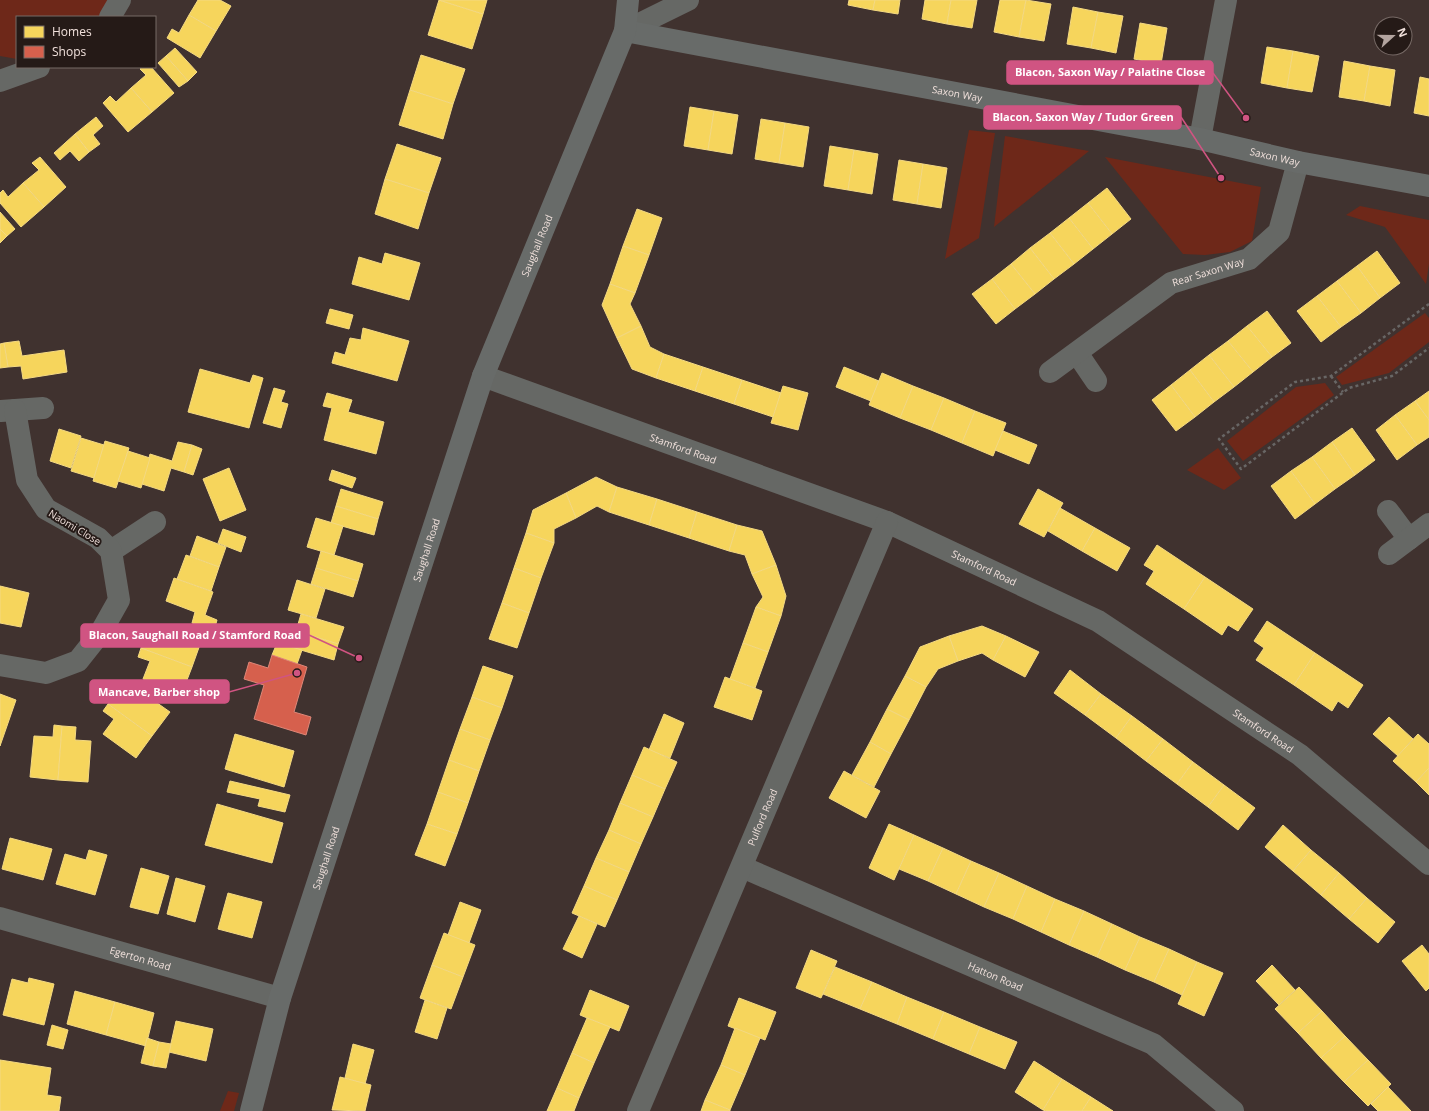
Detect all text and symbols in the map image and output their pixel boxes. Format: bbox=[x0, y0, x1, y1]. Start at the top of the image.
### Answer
legend bbox=[16, 16, 156, 68]
north arrow bbox=[1373, 16, 1413, 56]
text: Homes bbox=[52, 23, 92, 40]
text: N bbox=[1394, 25, 1411, 39]
text: Shops bbox=[52, 43, 87, 60]
callout: Blacon, Saxon Way / Palatine Close bbox=[1007, 61, 1213, 84]
text: Blacon, Saxon Way / Palatine Close bbox=[1015, 64, 1206, 79]
street label: Saxon Way bbox=[931, 82, 984, 105]
callout: Blacon, Saxon Way / Tudor Green bbox=[984, 106, 1181, 129]
text: Blacon, Saxon Way / Tudor Green bbox=[992, 109, 1174, 124]
street label: Saxon Way bbox=[1249, 144, 1302, 169]
street label: Saughall Road bbox=[518, 212, 556, 279]
street label: Rear Saxon Way bbox=[1170, 254, 1247, 289]
street label: Stamford Road bbox=[648, 430, 719, 467]
street label: Naomi Close bbox=[46, 506, 104, 548]
street label: Saughall Road bbox=[409, 516, 443, 583]
street label: Stamford Road bbox=[950, 546, 1019, 589]
callout: Blacon, Saughall Road / Stamford Road bbox=[81, 624, 309, 647]
text: Blacon, Saughall Road / Stamford Road bbox=[89, 627, 301, 642]
callout: Mancave, Barber shop bbox=[90, 680, 229, 703]
text: Mancave, Barber shop bbox=[98, 684, 220, 699]
street label: Stamford Road bbox=[1230, 705, 1296, 756]
street label: Pulford Road bbox=[744, 786, 780, 848]
street label: Saughall Road bbox=[309, 824, 343, 891]
street label: Egerton Road bbox=[108, 943, 173, 973]
street label: Hatton Road bbox=[966, 958, 1025, 994]

